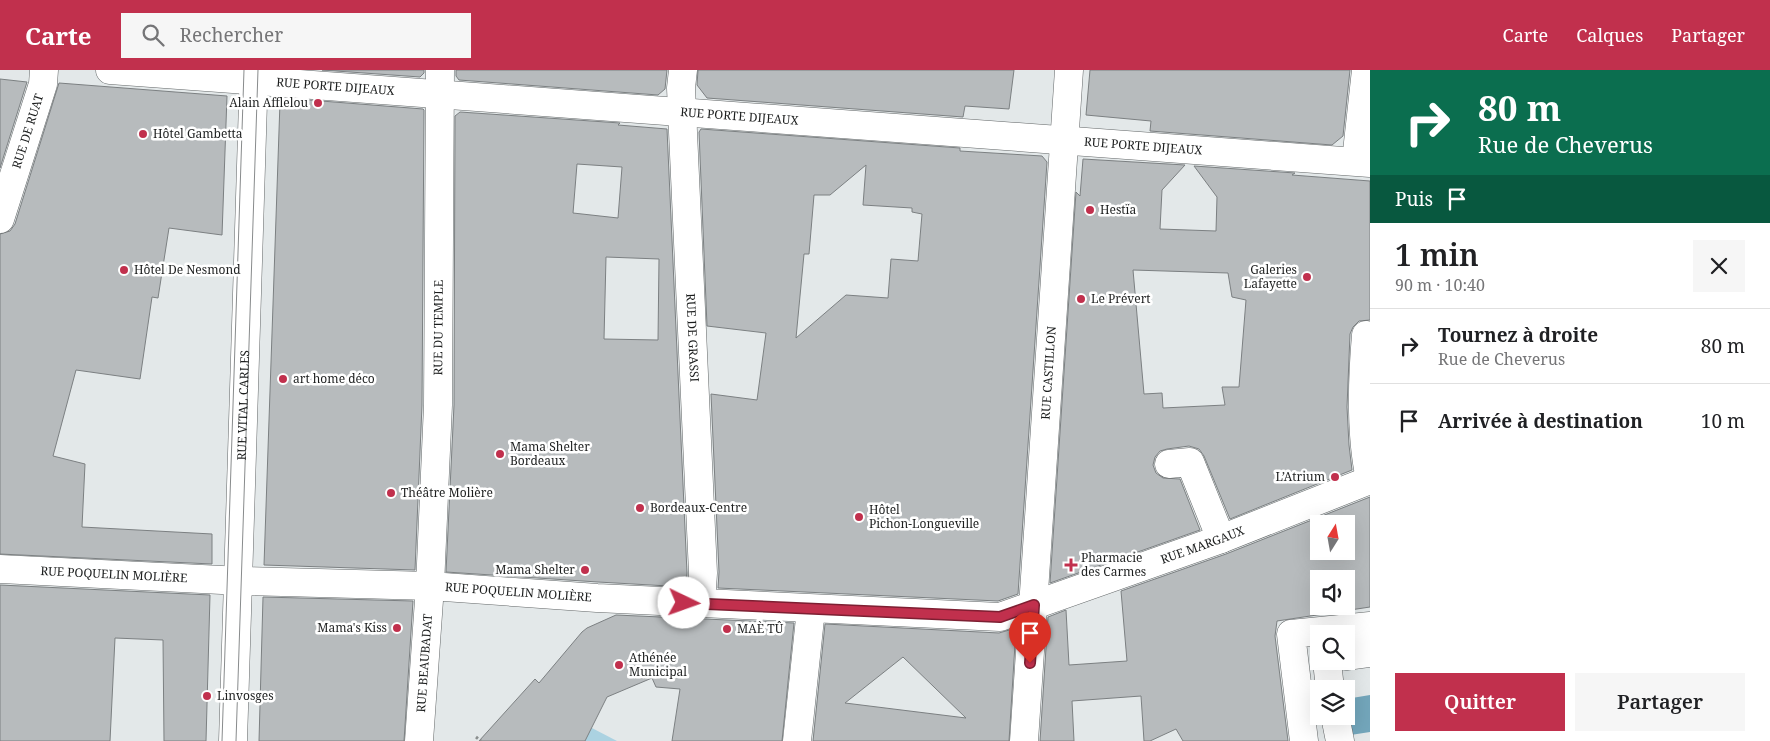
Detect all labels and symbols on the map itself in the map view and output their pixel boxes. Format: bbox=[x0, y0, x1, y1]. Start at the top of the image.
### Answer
street label: RUE PORTE DIJEAUX bbox=[276, 73, 395, 99]
street label: RUE DE RUAT bbox=[8, 91, 48, 171]
place label: Alain Afflelou bbox=[229, 94, 308, 111]
marker: Alain Afflelou bbox=[312, 97, 324, 109]
street label: RUE PORTE DIJEAUX bbox=[680, 103, 799, 129]
place label: Hôtel Gambetta bbox=[153, 125, 243, 142]
marker: Hôtel Gambetta bbox=[137, 128, 149, 140]
street label: RUE PORTE DIJEAUX bbox=[1084, 133, 1203, 159]
place label: Hestïa bbox=[1100, 201, 1136, 218]
marker: Hestïa bbox=[1084, 204, 1096, 216]
place label: Hôtel De Nesmond bbox=[134, 261, 241, 278]
place label: Galeries Lafayette bbox=[1244, 261, 1297, 292]
marker: Hôtel De Nesmond bbox=[118, 264, 130, 276]
marker: Galeries Lafayette bbox=[1301, 271, 1313, 283]
street label: RUE DU TEMPLE bbox=[429, 280, 447, 376]
place label: Le Prévert bbox=[1091, 290, 1151, 307]
street label: RUE DE GRASSI bbox=[682, 293, 703, 382]
marker: Le Prévert bbox=[1075, 293, 1087, 305]
street label: RUE CASTILLON bbox=[1037, 325, 1060, 420]
street label: RUE VITAL CARLES bbox=[233, 350, 253, 461]
place label: art home déco bbox=[293, 370, 375, 387]
marker: art home déco bbox=[277, 373, 289, 385]
place label: Mama Shelter Bordeaux bbox=[510, 438, 590, 469]
marker: Mama Shelter Bordeaux bbox=[494, 448, 506, 460]
place label: L’Atrium bbox=[1276, 468, 1325, 485]
marker: L’Atrium bbox=[1329, 471, 1341, 483]
place label: Théâtre Molière bbox=[401, 484, 493, 501]
marker: Théâtre Molière bbox=[385, 487, 397, 499]
place label: Bordeaux-Centre bbox=[650, 499, 747, 516]
place label: Hôtel Pichon-Longueville bbox=[869, 501, 979, 532]
marker: Bordeaux-Centre bbox=[634, 502, 646, 514]
marker: Hôtel Pichon-Longueville bbox=[853, 511, 865, 523]
north arrow bbox=[1310, 515, 1355, 560]
street label: RUE MARGAUX bbox=[1158, 522, 1247, 568]
place label: Pharmacie des Carmes bbox=[1081, 549, 1146, 580]
marker: Pharmacie des Carmes bbox=[1065, 559, 1077, 571]
place label: Mama Shelter bbox=[495, 561, 575, 578]
street label: RUE POQUELIN MOLIÈRE bbox=[40, 562, 188, 586]
marker: Mama Shelter bbox=[579, 564, 591, 576]
position arrow bbox=[657, 576, 709, 628]
street label: RUE POQUELIN MOLIÈRE bbox=[444, 578, 592, 606]
pin bbox=[1009, 612, 1051, 663]
street label: RUE BEAUBADAT bbox=[412, 613, 436, 713]
place label: Mama's Kiss bbox=[317, 619, 387, 636]
place label: MAÈ TÛ bbox=[737, 620, 784, 637]
marker: Mama's Kiss bbox=[391, 622, 403, 634]
marker: MAÈ TÛ bbox=[721, 623, 733, 635]
place label: Athénée Municipal bbox=[629, 649, 687, 680]
marker: Athénée Municipal bbox=[613, 659, 625, 671]
place label: Linvosges bbox=[217, 687, 274, 704]
marker: Linvosges bbox=[201, 690, 213, 702]

